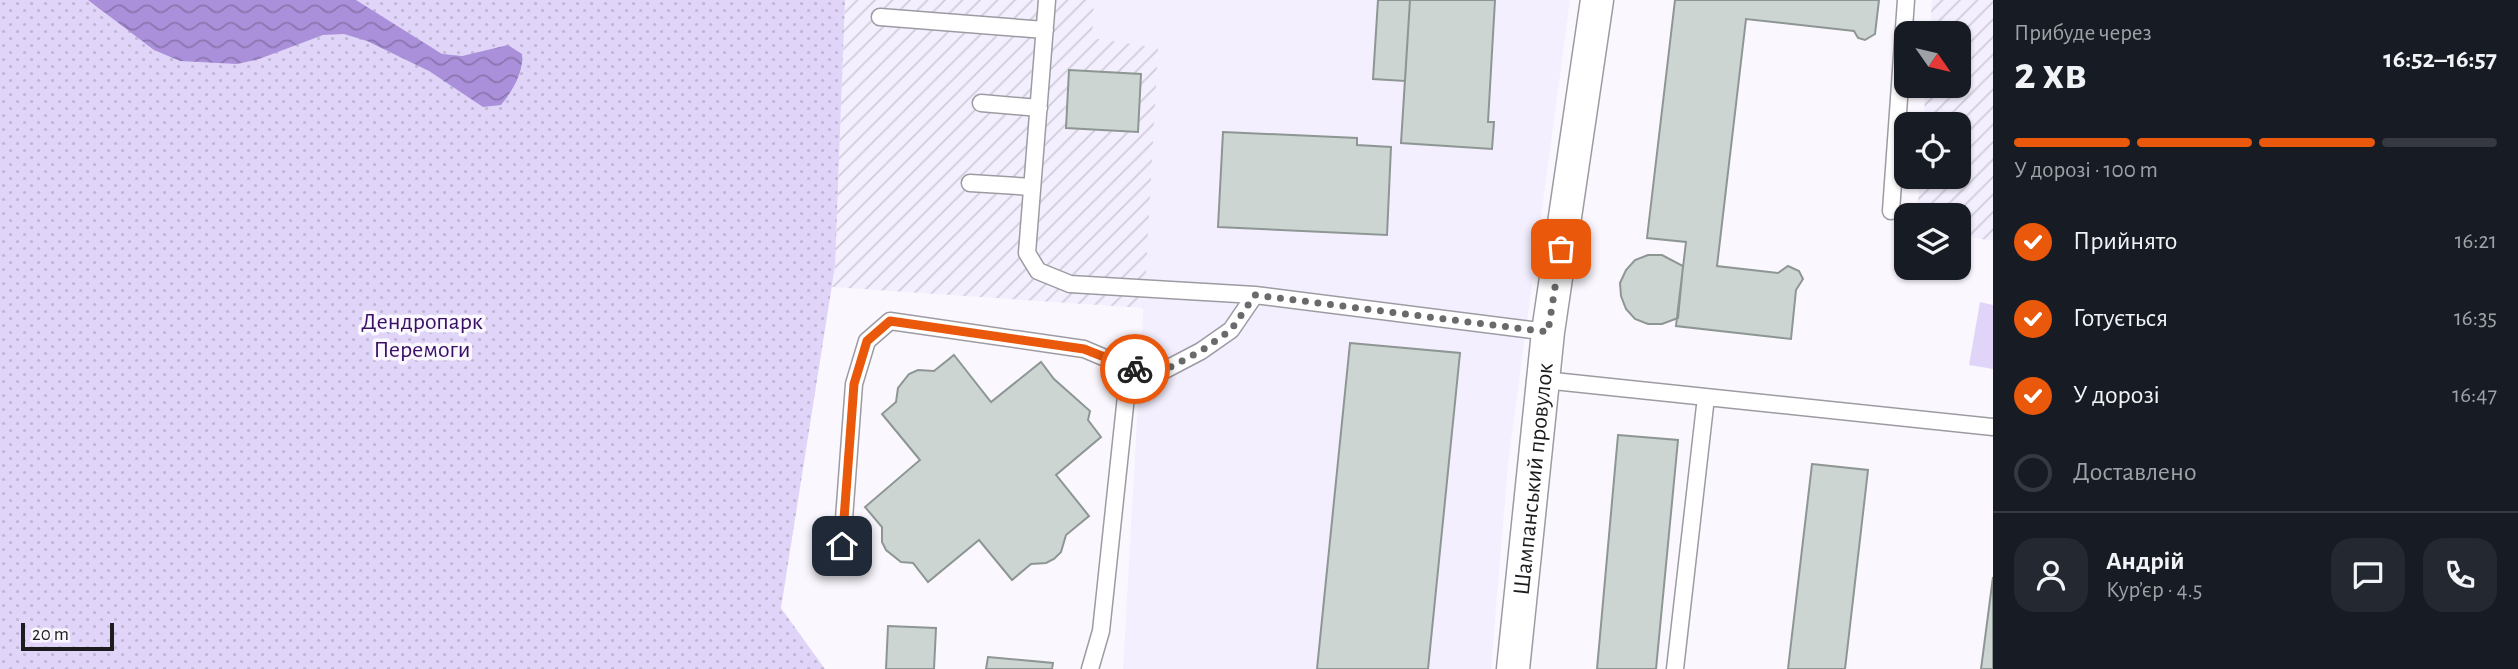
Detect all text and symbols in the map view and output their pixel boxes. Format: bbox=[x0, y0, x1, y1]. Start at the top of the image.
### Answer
north arrow bbox=[1894, 21, 1970, 98]
map controls bbox=[1894, 21, 1971, 280]
text: Прибуде через bbox=[2014, 22, 2152, 45]
text: 16:52–16:57 bbox=[2383, 46, 2497, 72]
text: 2 хв bbox=[2014, 51, 2087, 97]
button: locate bbox=[1894, 112, 1971, 189]
text: У дорозі · 100 m bbox=[2014, 159, 2158, 182]
button: layers bbox=[1894, 203, 1971, 280]
pin bbox=[1531, 219, 1591, 279]
icon: check bbox=[2014, 223, 2052, 261]
text: Прийнято bbox=[2073, 228, 2177, 254]
icon: bag bbox=[1542, 230, 1580, 268]
text: 16:21 bbox=[2455, 230, 2497, 253]
icon: check bbox=[2014, 300, 2052, 338]
text: Готується bbox=[2073, 305, 2168, 331]
text: 16:35 bbox=[2454, 307, 2497, 330]
park label: Дендропарк Перемоги bbox=[361, 310, 483, 362]
courier bbox=[1100, 334, 1170, 404]
icon: bike bbox=[1116, 350, 1154, 388]
street label: Шампанський провулок bbox=[1510, 362, 1558, 597]
icon: check bbox=[2014, 377, 2052, 415]
text: У дорозі bbox=[2073, 382, 2160, 408]
text: 16:47 bbox=[2452, 384, 2497, 407]
text: Доставлено bbox=[2073, 459, 2197, 485]
pin bbox=[812, 516, 872, 576]
icon: home bbox=[823, 527, 861, 565]
button: person bbox=[2014, 538, 2088, 612]
button: chat bbox=[2331, 538, 2405, 612]
button: phone bbox=[2423, 538, 2497, 612]
text: Андрій bbox=[2106, 548, 2185, 574]
text: Кур’єр · 4.5 bbox=[2106, 579, 2202, 602]
scale bar bbox=[21, 620, 114, 652]
text: 20 m bbox=[32, 625, 69, 644]

